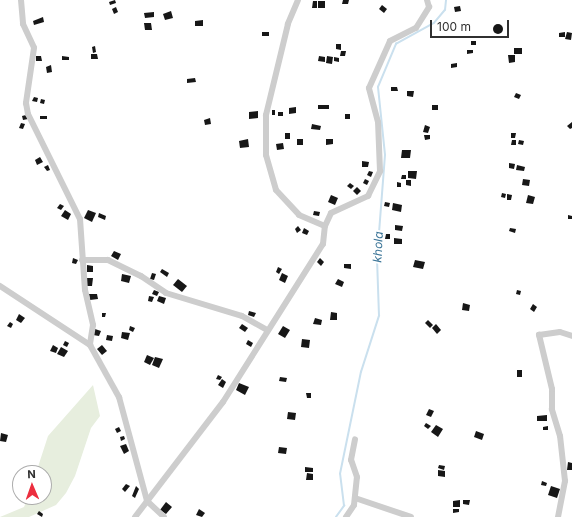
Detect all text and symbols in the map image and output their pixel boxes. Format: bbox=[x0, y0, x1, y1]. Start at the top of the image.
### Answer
scale bar bbox=[432, 12, 511, 38]
text: 100 m bbox=[437, 19, 471, 34]
water label: khola bbox=[370, 231, 386, 263]
north arrow bbox=[12, 465, 52, 505]
text: N bbox=[27, 467, 36, 481]

